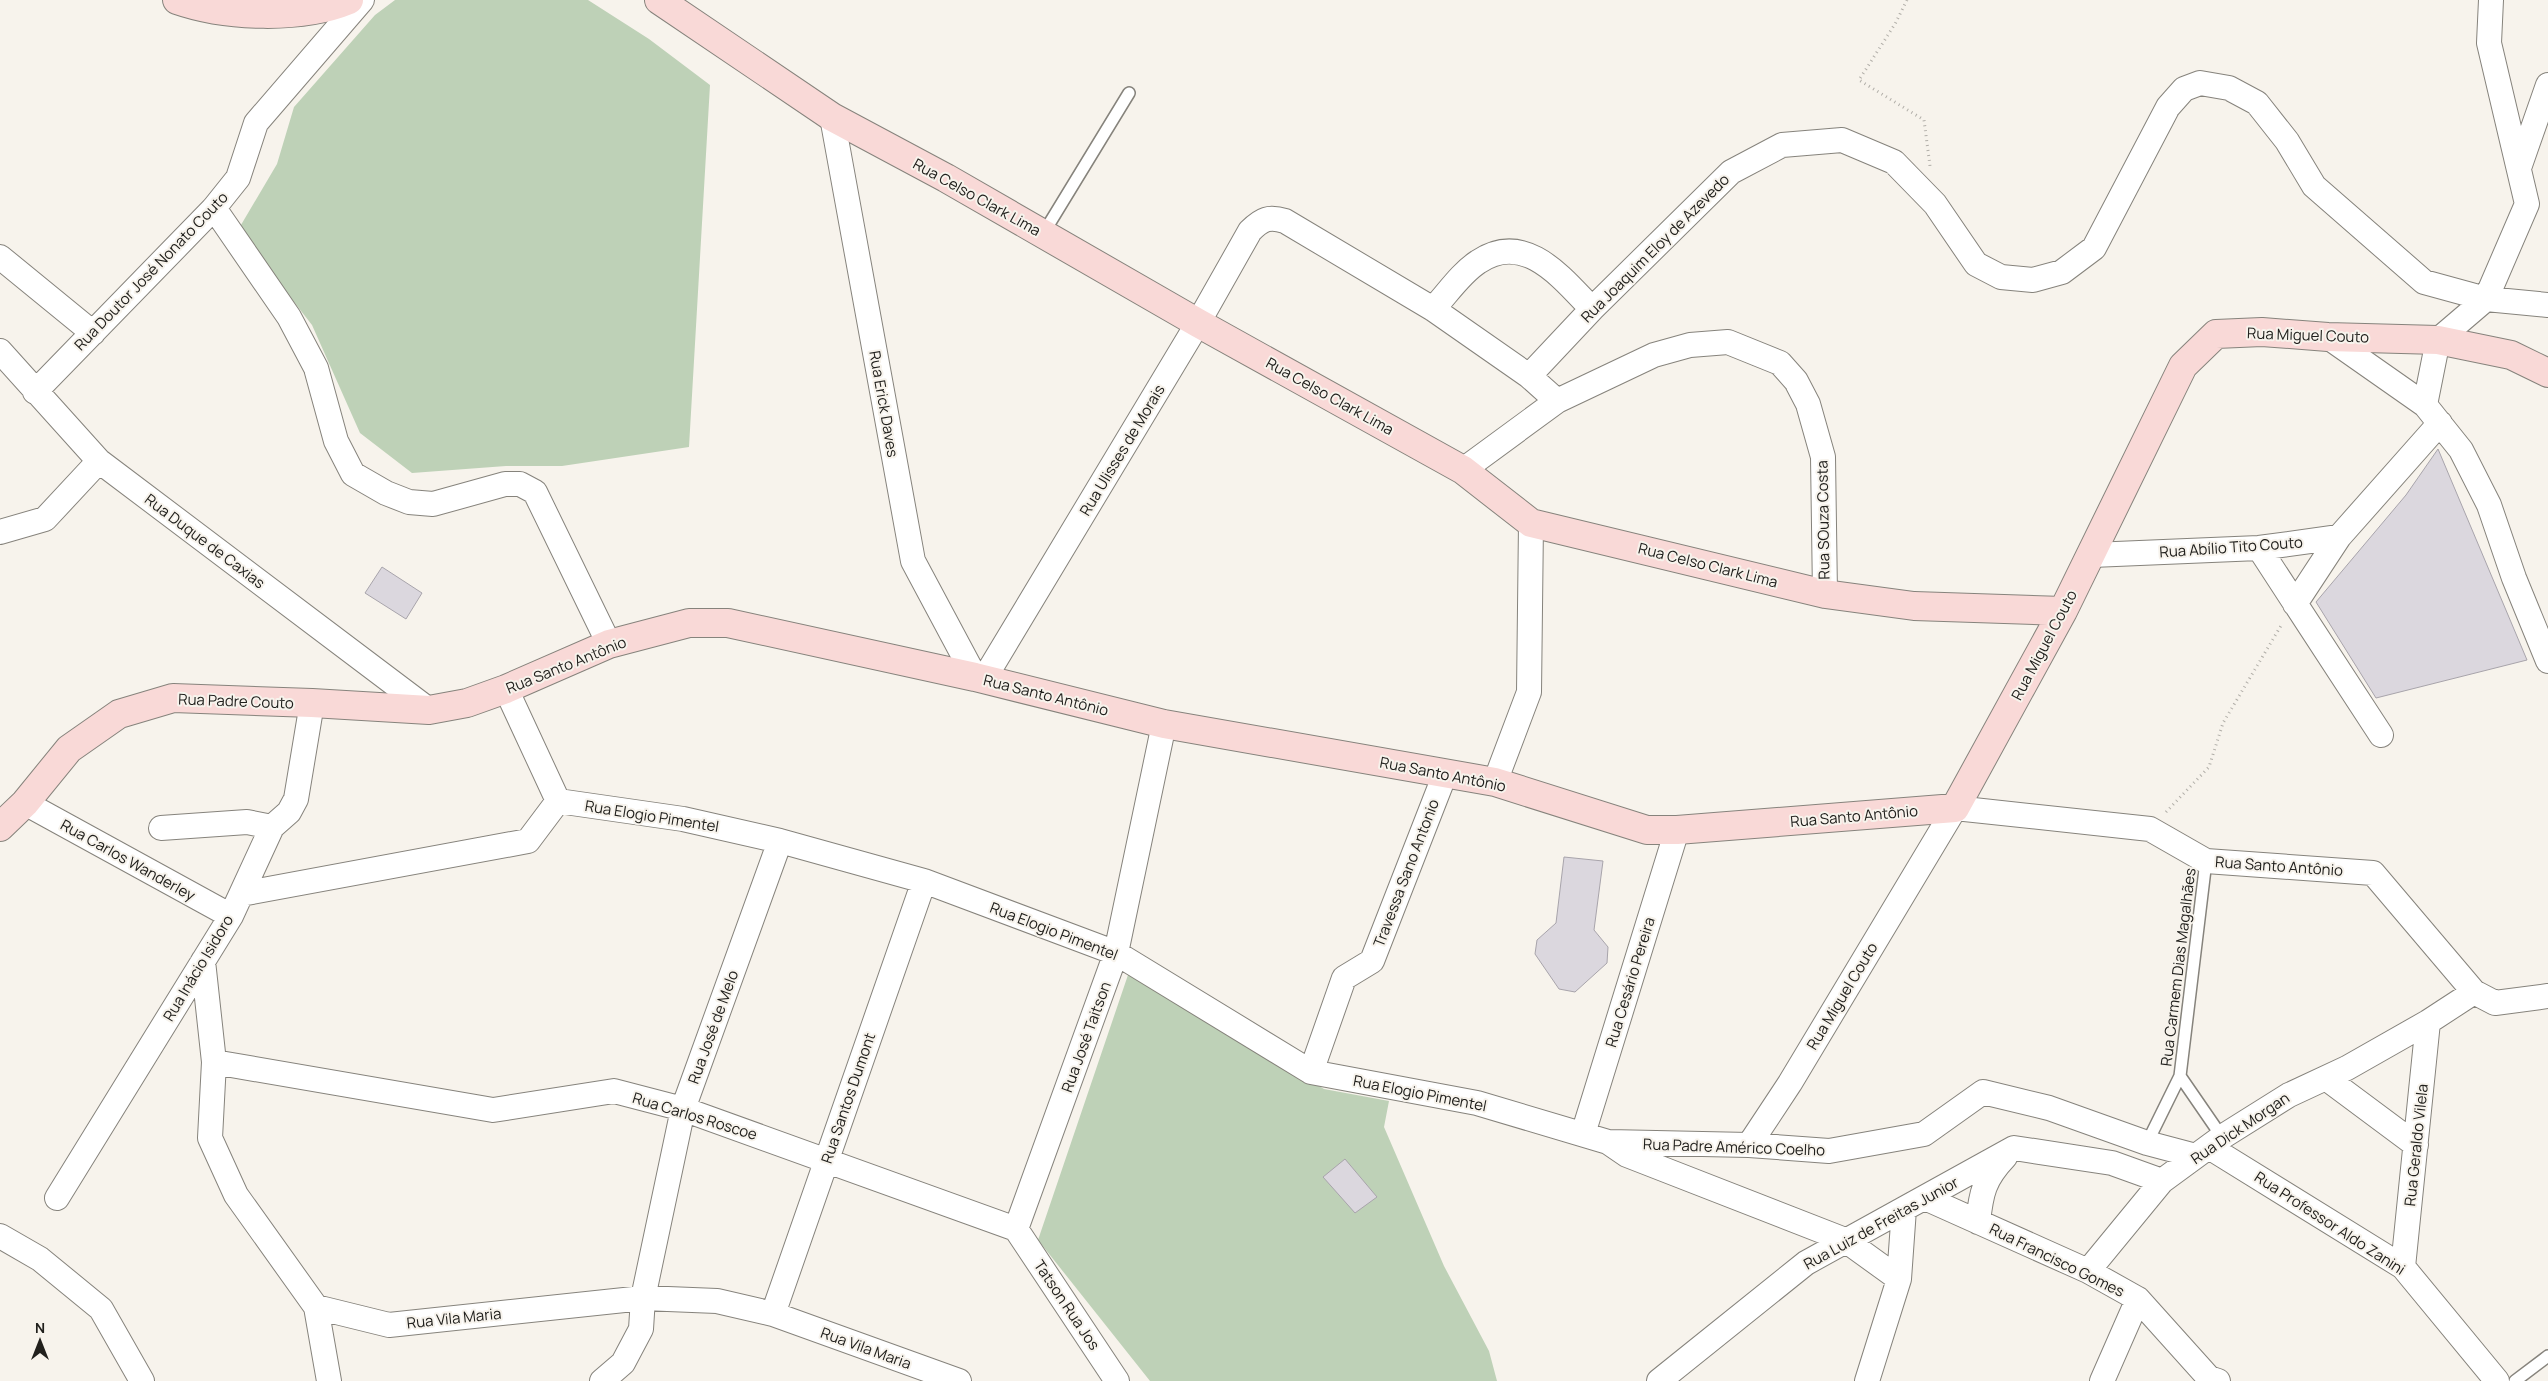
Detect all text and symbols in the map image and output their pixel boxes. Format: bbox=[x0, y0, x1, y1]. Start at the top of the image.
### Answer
street label: Rua Celso Clark Lima bbox=[909, 153, 1045, 241]
street label: Rua Joaquim Eloy de Azevedo bbox=[1576, 169, 1734, 327]
street label: Rua Doutor José Nonato Couto bbox=[69, 187, 233, 355]
street label: Rua Miguel Couto bbox=[2247, 322, 2369, 348]
street label: Rua Erick Daves bbox=[864, 349, 904, 459]
street label: Rua Celso Clark Lima bbox=[1262, 352, 1398, 440]
street label: Rua Ulisses de Morais bbox=[1074, 380, 1170, 520]
street label: Rua SOuza Costa bbox=[1811, 460, 1835, 580]
street label: Rua Duque de Caxias bbox=[141, 489, 270, 593]
street label: Rua Abílio Tito Couto bbox=[2159, 532, 2303, 562]
street label: Rua Celso Clark Lima bbox=[1636, 538, 1780, 592]
street label: Rua Miguel Couto bbox=[2006, 586, 2082, 704]
street label: Rua Santo Antônio bbox=[503, 631, 629, 699]
street label: Rua Santo Antônio bbox=[981, 669, 1111, 721]
street label: Rua Padre Couto bbox=[178, 688, 294, 714]
street label: Rua Santo Antônio bbox=[1378, 751, 1508, 797]
street label: Rua Elogio Pimentel bbox=[583, 795, 721, 837]
street label: Travessa Sano Antonio bbox=[1368, 796, 1444, 950]
street label: Rua Santo Antônio bbox=[1789, 800, 1919, 832]
street label: Rua Carlos Wanderley bbox=[57, 814, 199, 906]
street label: Rua Santo Antônio bbox=[2214, 851, 2344, 881]
street label: Rua Carmem Dias Magalhães bbox=[2155, 867, 2201, 1067]
street label: Rua Elogio Pimentel bbox=[987, 897, 1121, 965]
street label: Rua Inácio Isidoro bbox=[158, 911, 238, 1025]
street label: Rua Cesário Pereira bbox=[1600, 914, 1660, 1050]
street label: Rua Miguel Couto bbox=[1802, 938, 1882, 1054]
street label: Rua José de Melo bbox=[683, 967, 743, 1087]
street label: Rua José Taitson bbox=[1056, 979, 1116, 1095]
street label: Rua Santos Dumont bbox=[816, 1030, 880, 1166]
street label: Rua Elogio Pimentel bbox=[1351, 1070, 1489, 1116]
street label: Rua Geraldo Vilela bbox=[2399, 1083, 2433, 1207]
street label: Rua Carlos Roscoe bbox=[630, 1087, 760, 1145]
street label: Rua Dick Morgan bbox=[2187, 1087, 2293, 1169]
street label: Rua Padre Américo Coelho bbox=[1643, 1133, 1826, 1161]
street label: Rua Professor Aldo Zanini bbox=[2251, 1166, 2409, 1280]
street label: Rua Luiz de Freitas Junior bbox=[1800, 1171, 1963, 1274]
street label: Rua Francisco Gomes bbox=[1986, 1218, 2128, 1302]
street label: Tatson Rua Jos bbox=[1029, 1256, 1105, 1354]
street label: Rua Vila Maria bbox=[406, 1303, 502, 1333]
north arrow bbox=[15, 1316, 65, 1366]
text: N bbox=[35, 1318, 45, 1337]
street label: Rua Vila Maria bbox=[818, 1322, 914, 1374]

